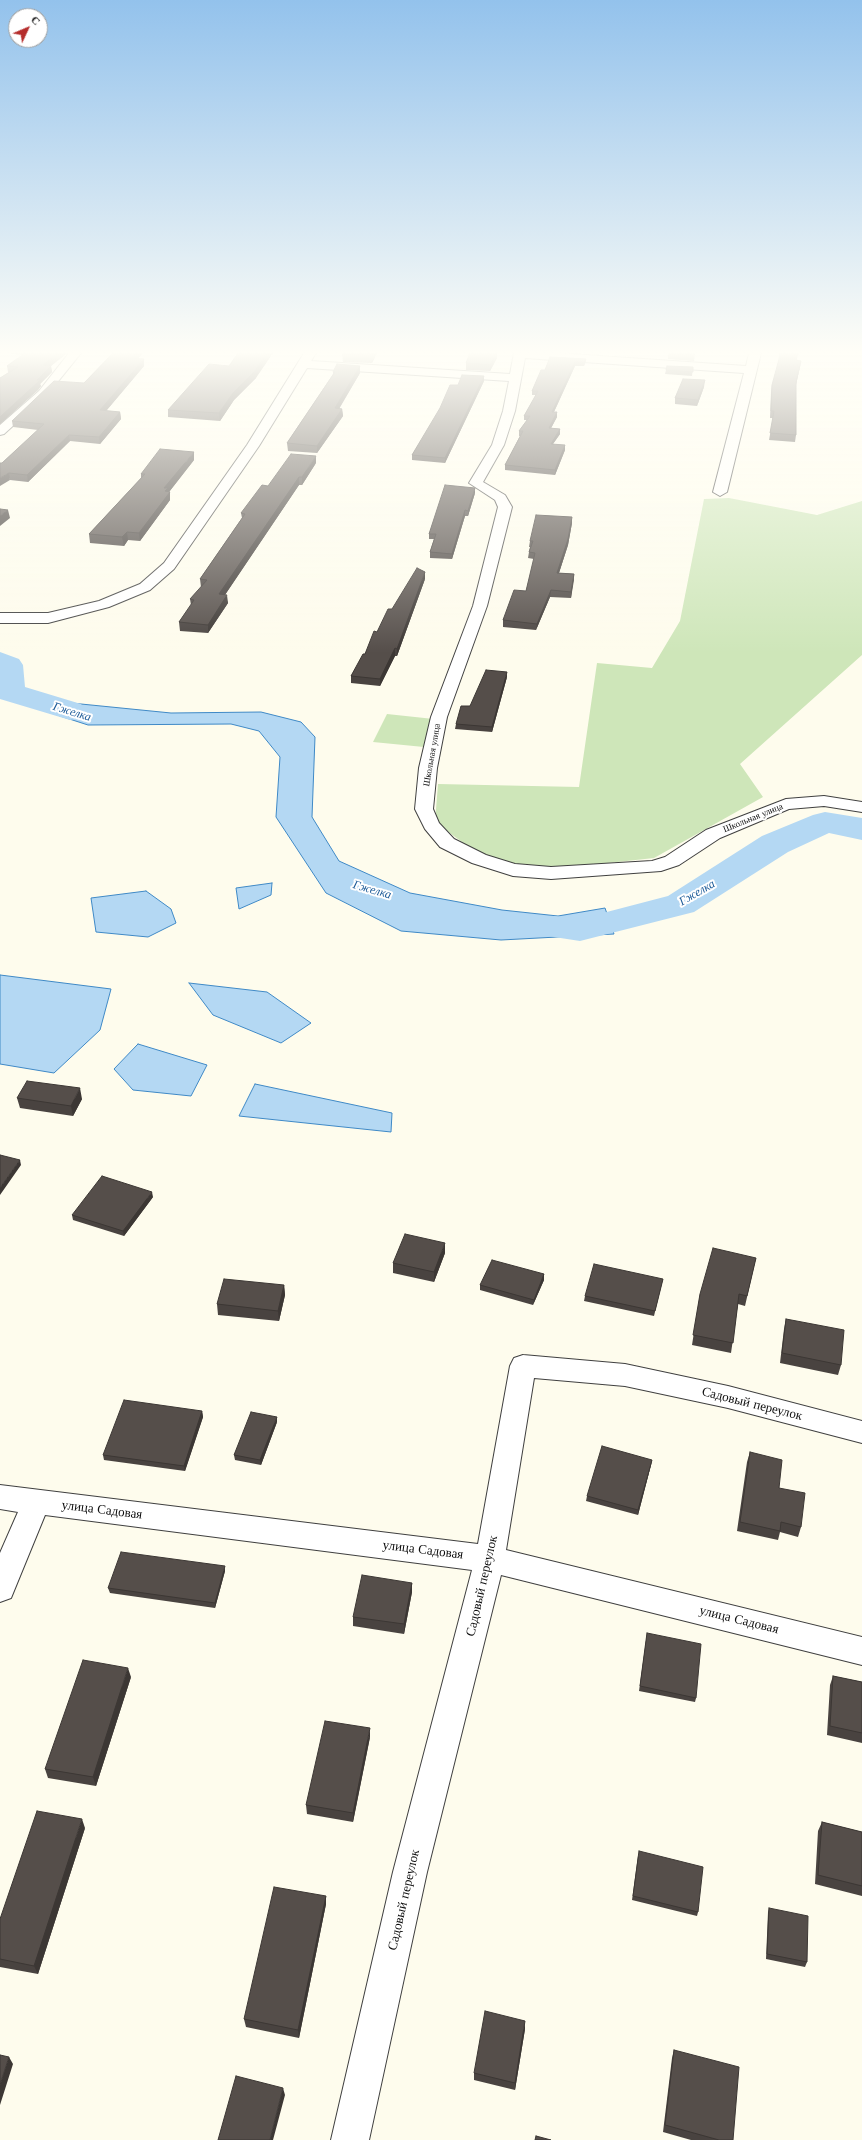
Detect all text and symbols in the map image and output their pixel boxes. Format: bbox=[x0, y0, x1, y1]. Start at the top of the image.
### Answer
north arrow bbox=[8, 8, 48, 48]
text: С bbox=[28, 13, 44, 28]
water label: Гжелка bbox=[51, 699, 93, 725]
street label: Школьная улица bbox=[421, 723, 443, 787]
street label: Школьная улица bbox=[721, 801, 785, 835]
water label: Гжелка bbox=[676, 877, 718, 909]
water label: Гжелка bbox=[351, 878, 393, 902]
street label: Садовый переулок bbox=[700, 1384, 804, 1424]
street label: улица Садовая bbox=[61, 1497, 143, 1523]
street label: Садовый переулок bbox=[463, 1534, 501, 1638]
street label: улица Садовая bbox=[382, 1537, 464, 1563]
street label: улица Садовая bbox=[698, 1603, 780, 1637]
street label: Садовый переулок bbox=[385, 1848, 423, 1952]

